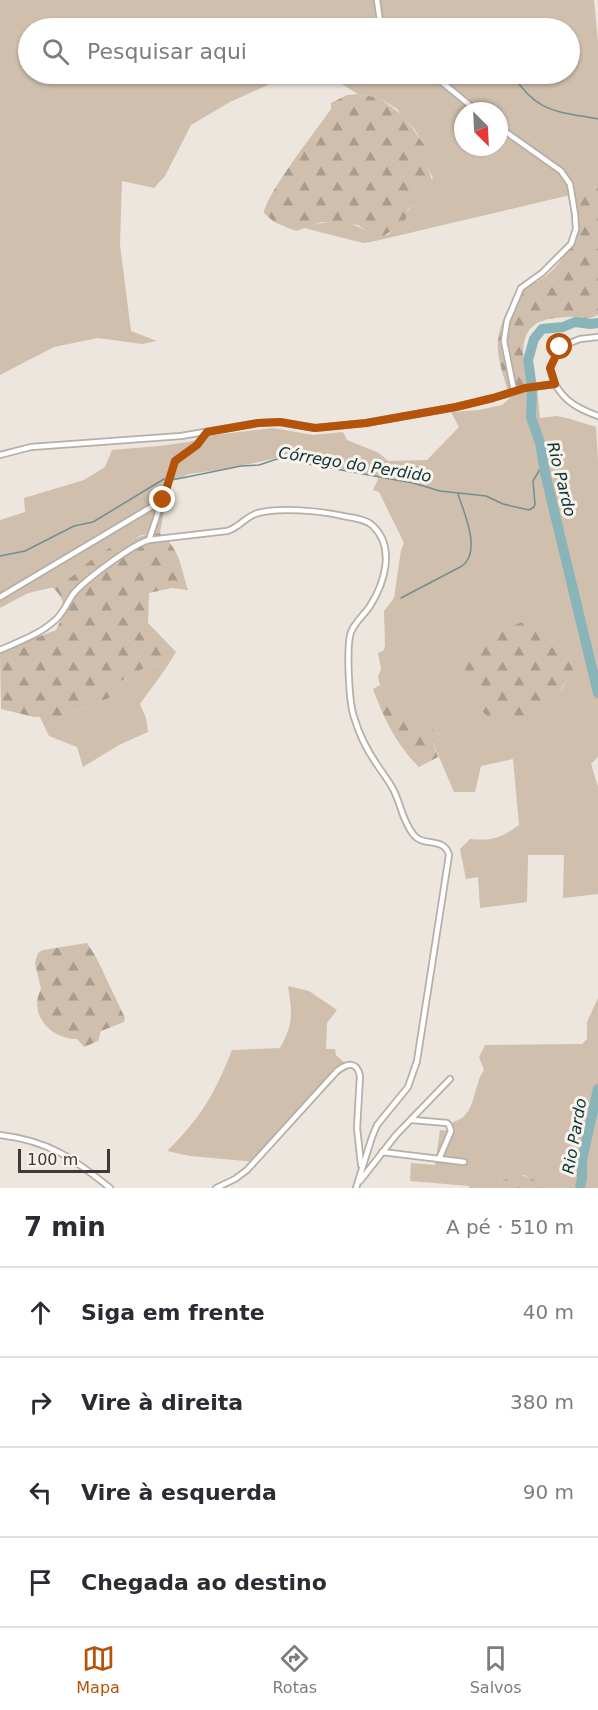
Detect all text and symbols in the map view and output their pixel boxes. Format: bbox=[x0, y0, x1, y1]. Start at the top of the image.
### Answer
search box bbox=[18, 18, 580, 84]
icon: search bbox=[39, 35, 72, 68]
text: Pesquisar aqui bbox=[87, 39, 247, 64]
north arrow bbox=[454, 102, 508, 156]
route start bbox=[546, 333, 572, 359]
water label: Rio Pardo bbox=[543, 440, 580, 519]
water label: Córrego do Perdido bbox=[277, 443, 433, 486]
route end bbox=[149, 486, 175, 512]
water label: Rio Pardo bbox=[559, 1097, 591, 1175]
scale bar bbox=[18, 1146, 110, 1174]
text: 100 m bbox=[27, 1150, 78, 1169]
text: 7 min bbox=[24, 1212, 106, 1242]
text: A pé · 510 m bbox=[446, 1215, 574, 1239]
icon: ahead bbox=[24, 1296, 57, 1329]
text: Siga em frente bbox=[81, 1300, 265, 1325]
text: 40 m bbox=[523, 1300, 574, 1324]
icon: right bbox=[24, 1386, 57, 1419]
text: Vire à direita bbox=[81, 1390, 243, 1415]
text: 380 m bbox=[510, 1390, 574, 1414]
icon: left bbox=[24, 1476, 57, 1509]
text: Vire à esquerda bbox=[81, 1480, 277, 1505]
text: 90 m bbox=[523, 1480, 574, 1504]
icon: arrive bbox=[24, 1566, 57, 1599]
text: Chegada ao destino bbox=[81, 1570, 327, 1595]
tab: Mapa bbox=[76, 1642, 120, 1697]
tab: Rotas bbox=[272, 1642, 317, 1697]
tab: Salvos bbox=[470, 1642, 522, 1697]

